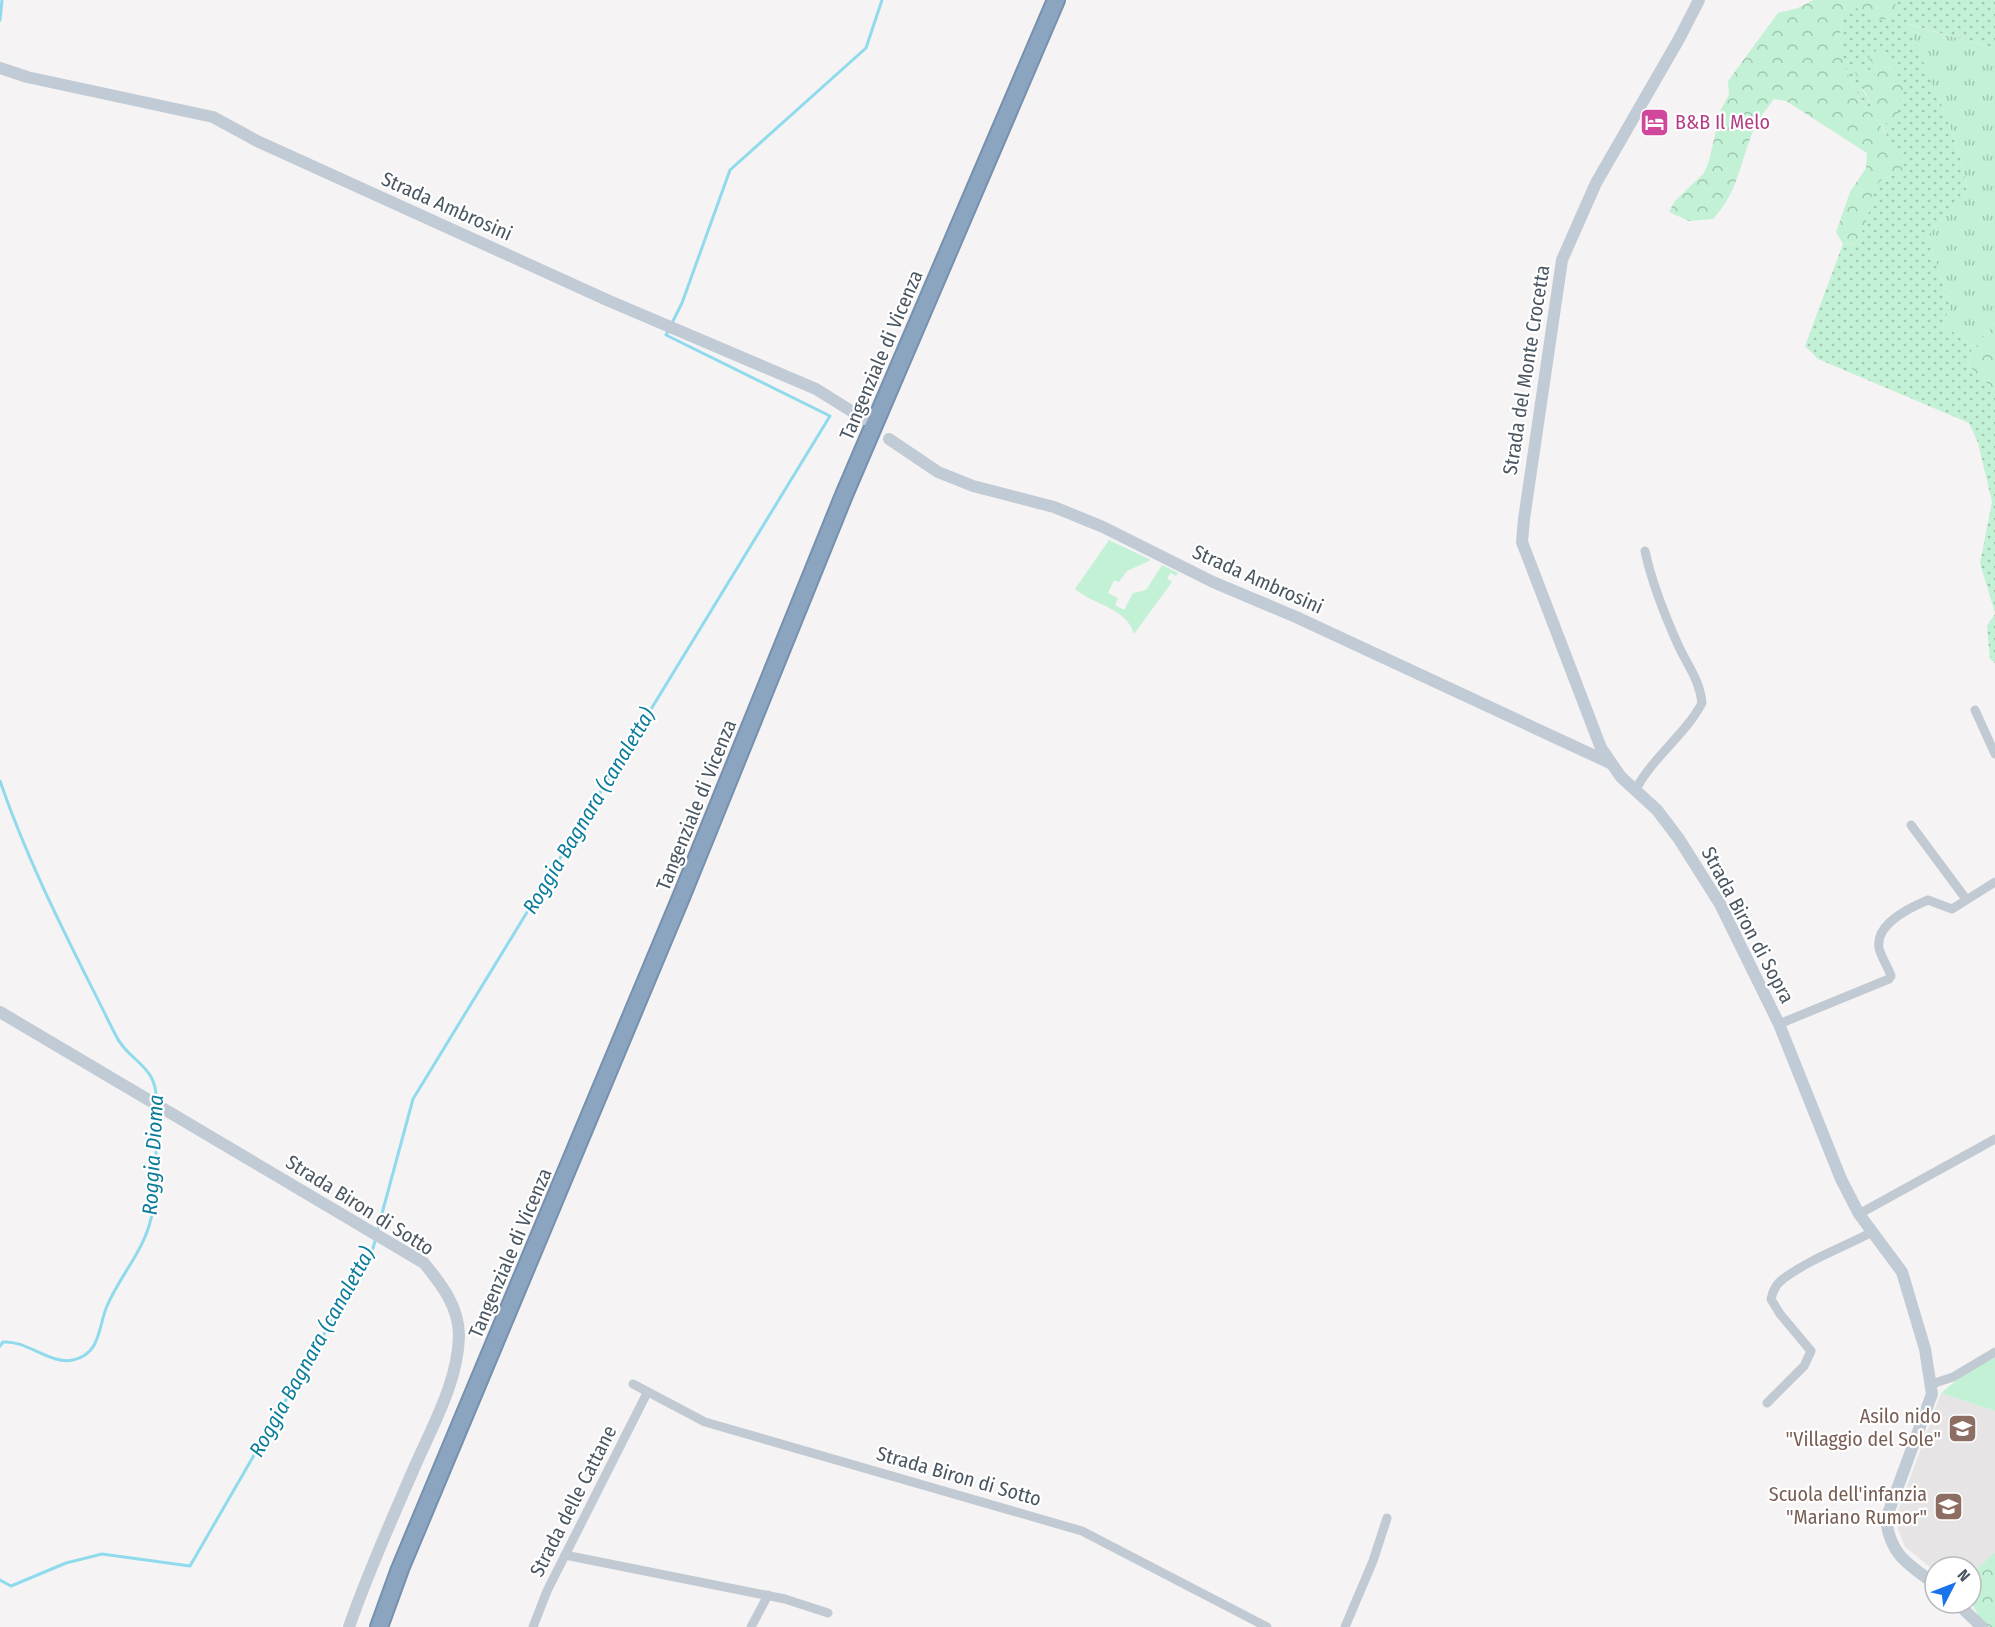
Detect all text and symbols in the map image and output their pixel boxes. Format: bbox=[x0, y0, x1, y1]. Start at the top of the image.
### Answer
hotel icon: B&B Il Melo bbox=[1638, 106, 1670, 138]
place label: B&B Il Melo bbox=[1675, 110, 1770, 134]
street label: Strada Ambrosini bbox=[378, 166, 516, 246]
street label: Strada del Monte Crocetta bbox=[1498, 263, 1554, 477]
street label: Tangenziale di Vicenza bbox=[834, 266, 928, 444]
street label: Strada Ambrosini bbox=[1189, 539, 1327, 619]
water label: Roggia Bagnara (canaletta) bbox=[517, 703, 661, 919]
street label: Tangenziale di Vicenza bbox=[651, 716, 741, 894]
street label: Strada Biron di Sopra bbox=[1697, 843, 1799, 1007]
water label: Roggia Dioma bbox=[137, 1094, 169, 1216]
street label: Strada Biron di Sotto bbox=[281, 1150, 439, 1260]
street label: Tangenziale di Vicenza bbox=[463, 1164, 557, 1342]
water label: Roggia Bagnara (canaletta) bbox=[243, 1243, 381, 1461]
place label: Asilo nido "Villaggio del Sole" bbox=[1785, 1404, 1941, 1451]
school or university icon: Asilo nido "Villaggio del Sole" bbox=[1946, 1412, 1978, 1444]
street label: Strada delle Cattane bbox=[525, 1421, 621, 1581]
street label: Strada Biron di Sotto bbox=[874, 1441, 1044, 1511]
place label: Scuola dell'infanzia "Mariano Rumor" bbox=[1769, 1482, 1927, 1529]
school or university icon: Scuola dell'infanzia "Mariano Rumor" bbox=[1932, 1490, 1964, 1522]
north arrow bbox=[1923, 1555, 1983, 1615]
text: N bbox=[1954, 1565, 1974, 1585]

